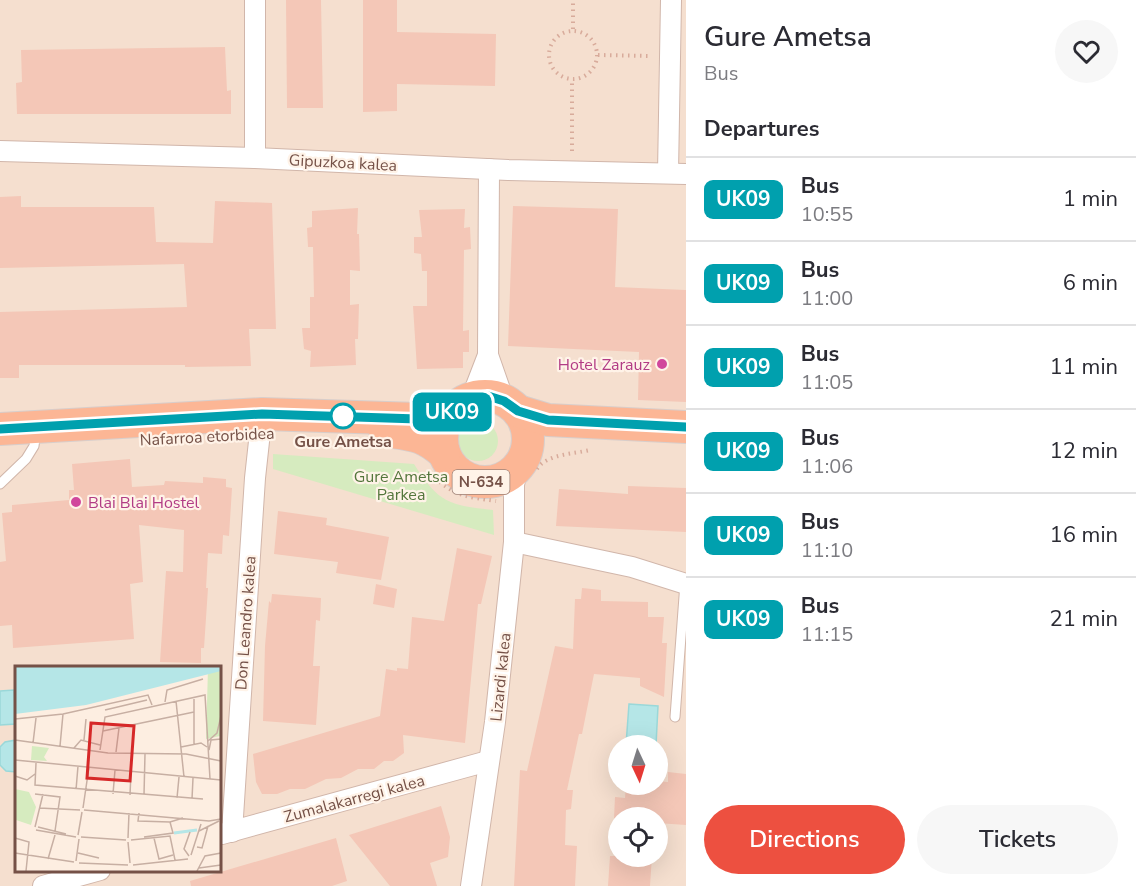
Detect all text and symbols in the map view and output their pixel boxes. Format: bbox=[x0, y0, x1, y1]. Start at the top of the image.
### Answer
text: Gure Ametsa bbox=[704, 18, 872, 56]
button: heart bbox=[1055, 20, 1118, 83]
text: Bus bbox=[704, 60, 738, 87]
text: Departures bbox=[704, 114, 819, 144]
street label: Gipuzkoa kalea bbox=[288, 149, 398, 177]
text: Bus bbox=[801, 171, 839, 201]
text: 1 min bbox=[1063, 184, 1118, 214]
text: UK09 bbox=[716, 185, 771, 213]
text: 10:55 bbox=[801, 201, 853, 228]
text: Bus bbox=[801, 255, 839, 285]
text: 6 min bbox=[1063, 268, 1118, 298]
text: UK09 bbox=[716, 269, 771, 297]
text: 11:00 bbox=[801, 285, 853, 312]
text: Bus bbox=[801, 339, 839, 369]
text: 11 min bbox=[1050, 352, 1118, 382]
text: UK09 bbox=[716, 353, 771, 381]
place label: Hotel Zarauz bbox=[558, 354, 650, 376]
marker: Hotel Zarauz bbox=[655, 357, 669, 371]
text: 11:05 bbox=[801, 369, 853, 396]
line badge: UK09 bbox=[410, 392, 494, 432]
text: UK09 bbox=[425, 398, 479, 426]
marker: Gure Ametsa bbox=[330, 403, 356, 429]
street label: Nafarroa etorbidea bbox=[139, 422, 275, 452]
text: Bus bbox=[801, 423, 839, 453]
place label: Gure Ametsa bbox=[294, 431, 392, 453]
text: 12 min bbox=[1050, 436, 1118, 466]
text: UK09 bbox=[716, 437, 771, 465]
text: 11:06 bbox=[801, 453, 853, 480]
park label: Gure Ametsa Parkea bbox=[354, 466, 448, 506]
road number: N-634 bbox=[452, 470, 510, 494]
place label: Blai Blai Hostel bbox=[88, 492, 199, 514]
marker: Blai Blai Hostel bbox=[69, 495, 83, 509]
text: Bus bbox=[801, 507, 839, 537]
text: 16 min bbox=[1050, 520, 1118, 550]
text: UK09 bbox=[716, 521, 771, 549]
text: 11:10 bbox=[801, 537, 853, 564]
street label: Don Leandro kalea bbox=[230, 555, 262, 691]
text: Bus bbox=[801, 591, 839, 621]
text: 21 min bbox=[1050, 604, 1118, 634]
text: UK09 bbox=[716, 605, 771, 633]
text: 11:15 bbox=[801, 621, 853, 648]
street label: Lizardi kalea bbox=[485, 632, 517, 723]
inset map bbox=[15, 666, 220, 871]
north arrow bbox=[608, 735, 668, 795]
map controls bbox=[608, 735, 668, 867]
street label: Zumalakarregi kalea bbox=[281, 770, 427, 828]
button: Directions bbox=[704, 805, 905, 874]
button: Tickets bbox=[917, 805, 1118, 874]
button: locate bbox=[608, 807, 668, 867]

